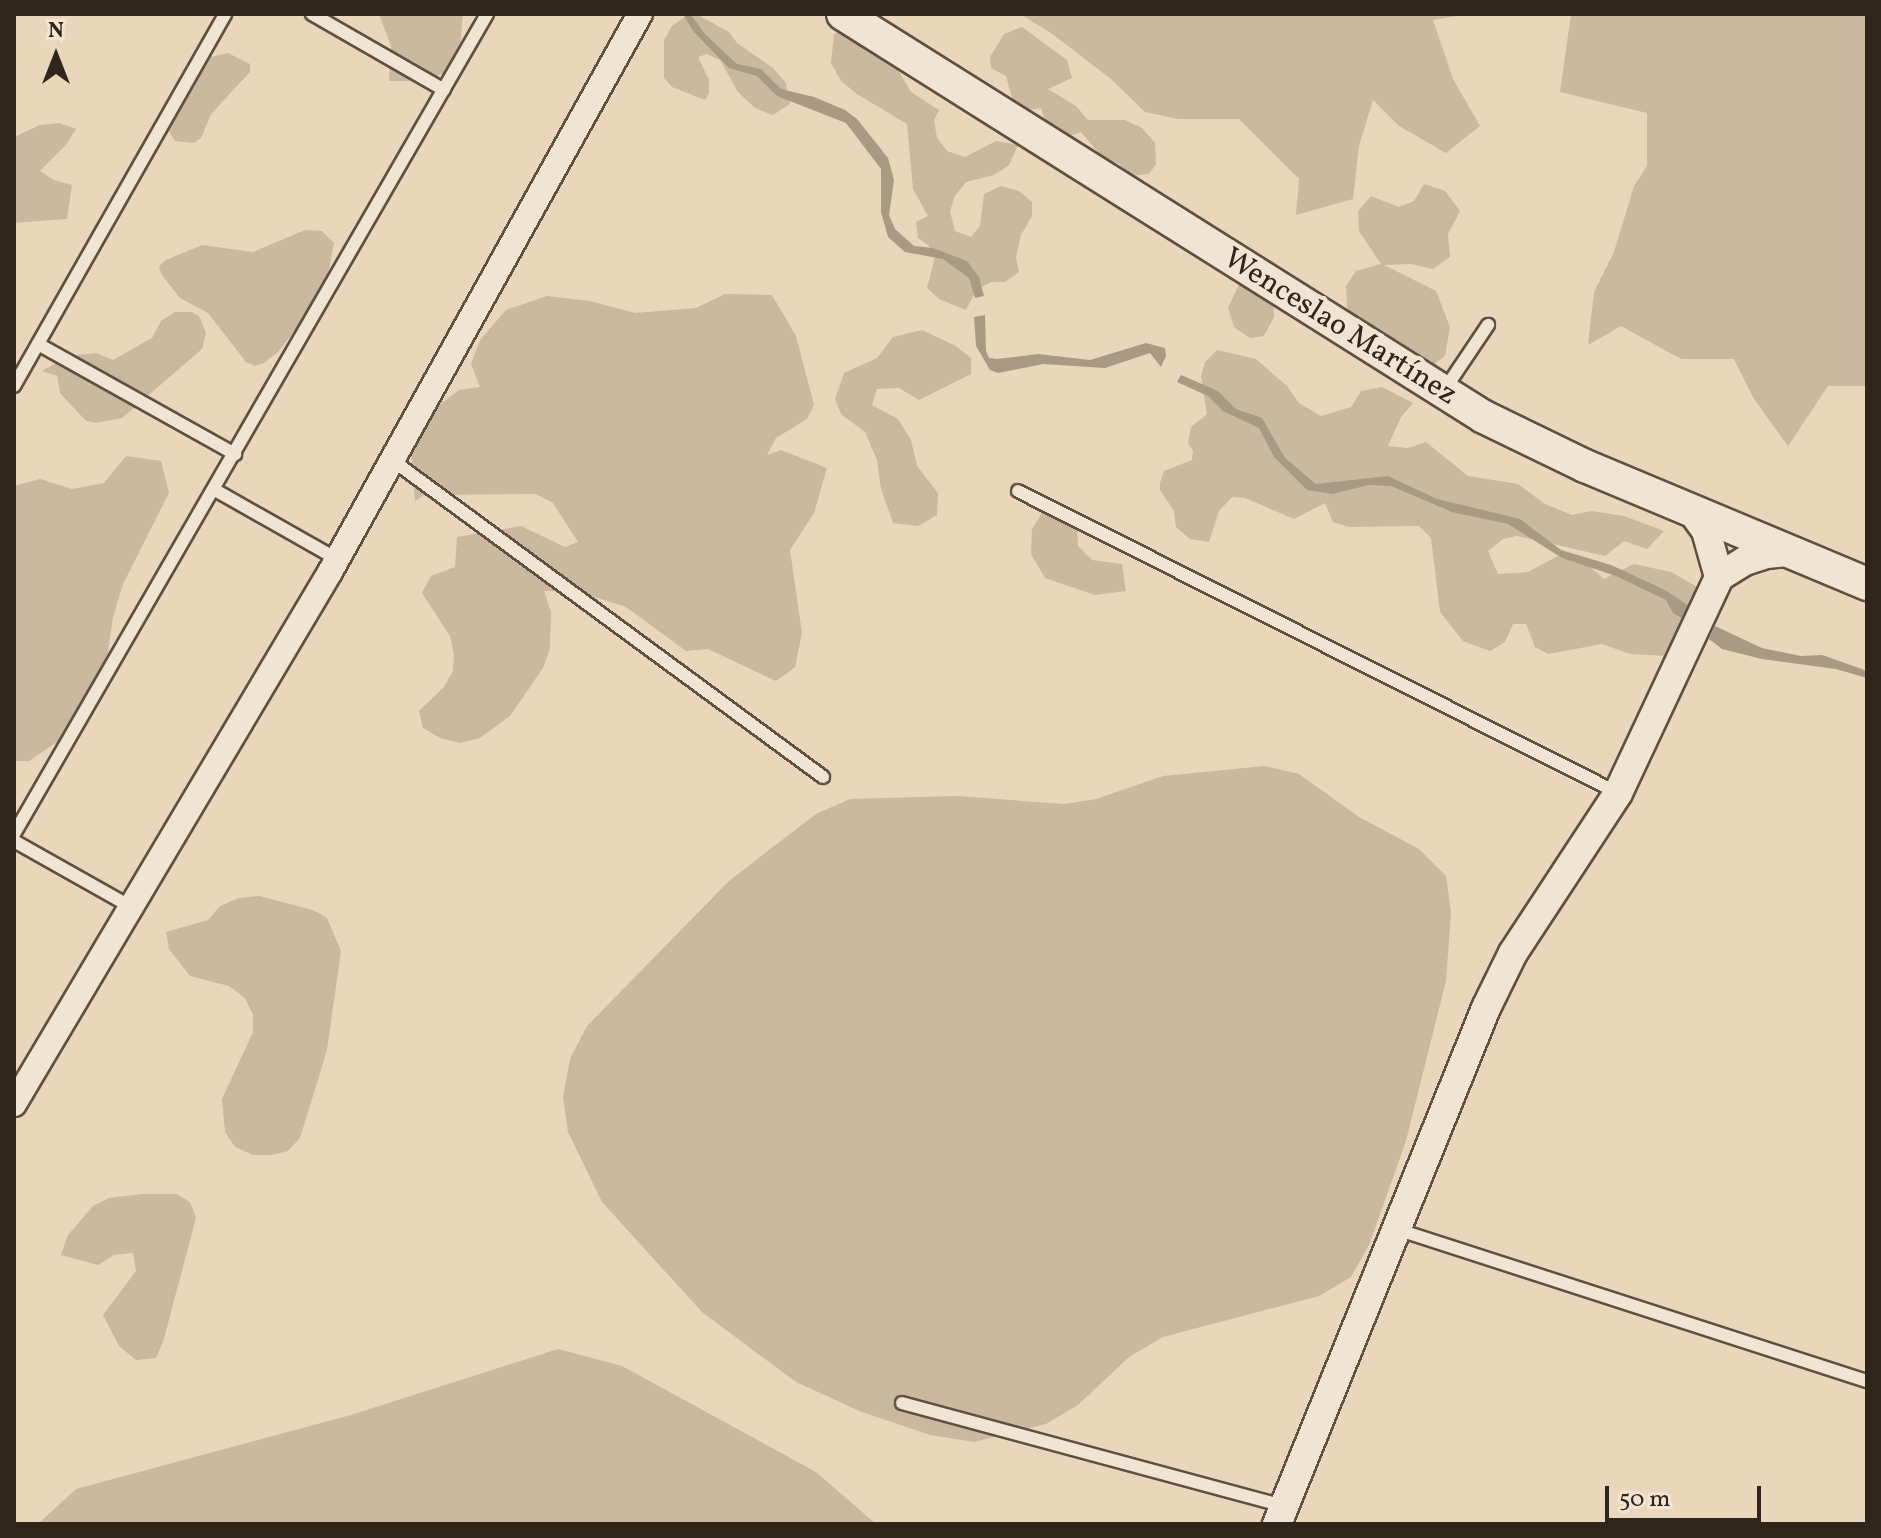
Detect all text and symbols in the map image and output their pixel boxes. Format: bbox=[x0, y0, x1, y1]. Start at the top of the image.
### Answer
north arrow bbox=[16, 16, 96, 96]
text: N bbox=[48, 16, 64, 47]
street label: Wenceslao Martínez bbox=[1217, 241, 1463, 413]
scale bar bbox=[1609, 1470, 1765, 1520]
text: 50 m bbox=[1619, 1483, 1671, 1517]

